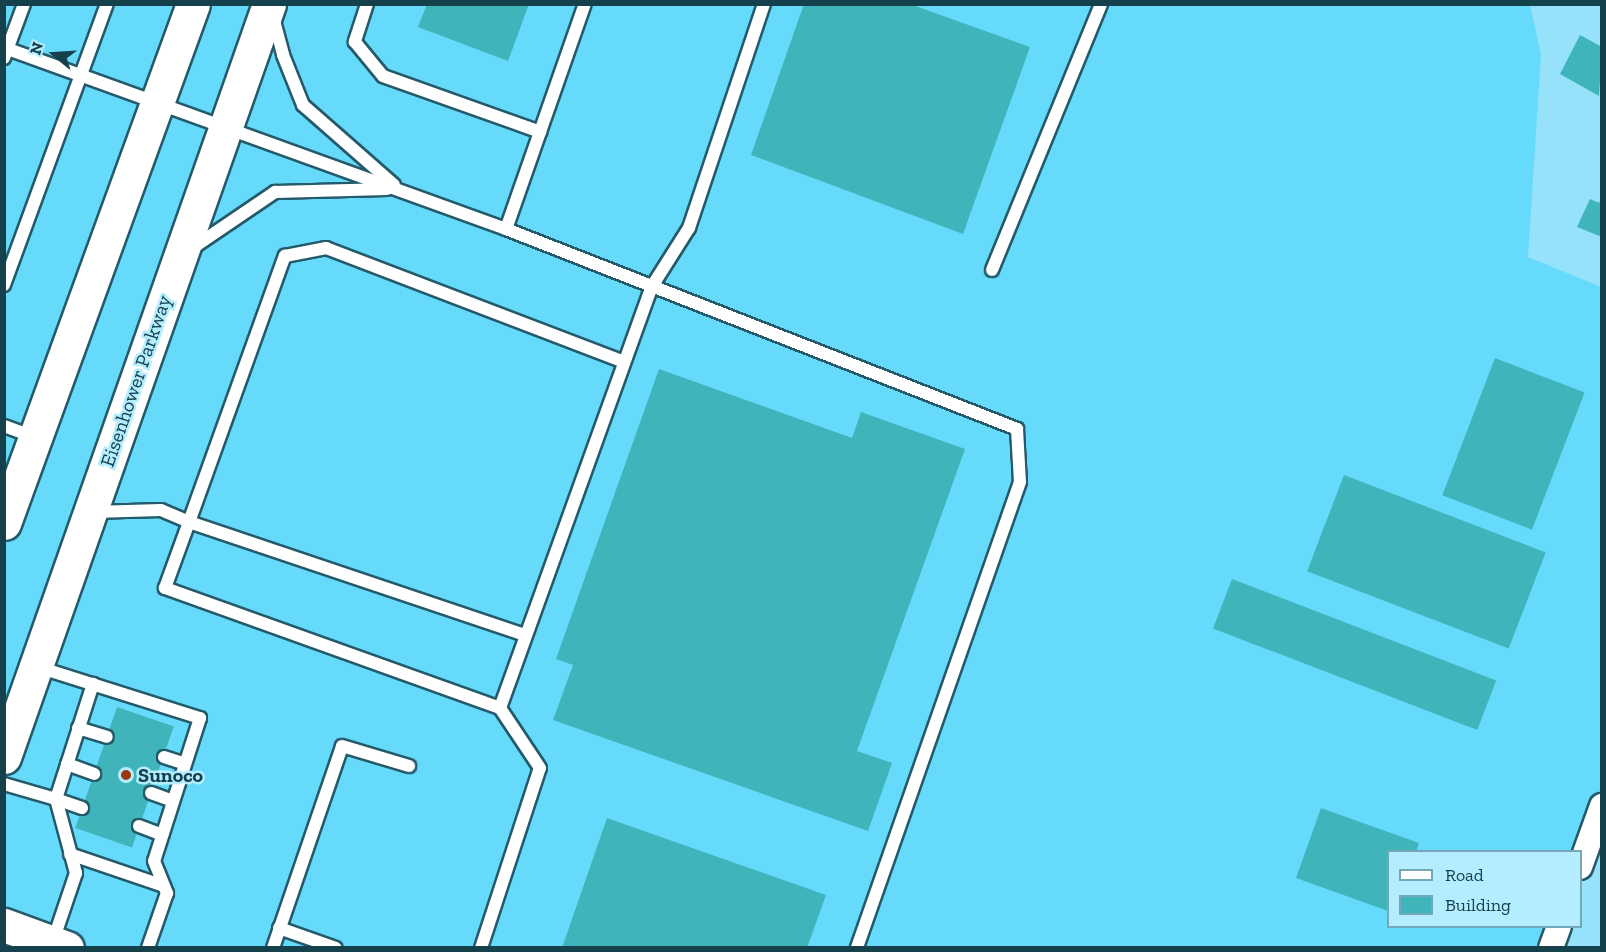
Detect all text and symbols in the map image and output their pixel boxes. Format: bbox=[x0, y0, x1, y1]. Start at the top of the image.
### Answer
north arrow bbox=[24, 24, 84, 84]
text: N bbox=[25, 40, 47, 57]
street label: Eisenhower Parkway bbox=[95, 292, 177, 470]
place label: Sunoco bbox=[138, 763, 203, 787]
marker: Sunoco bbox=[119, 768, 133, 782]
legend bbox=[1387, 850, 1582, 928]
text: Road bbox=[1445, 864, 1484, 886]
text: Building bbox=[1445, 894, 1511, 916]

